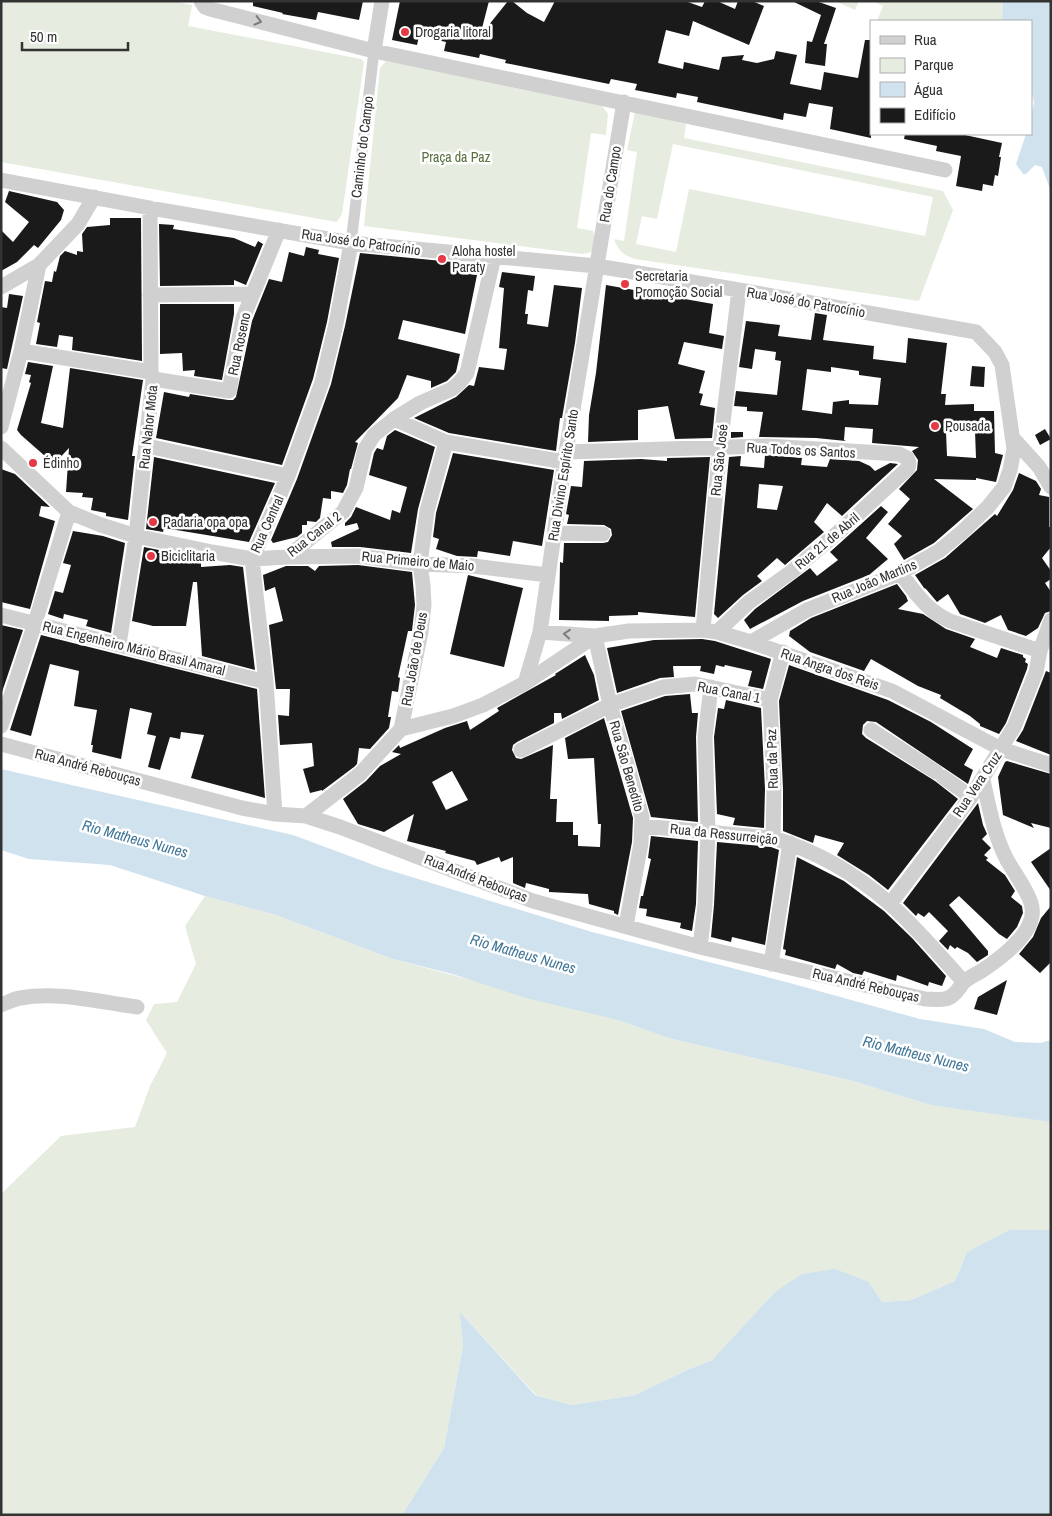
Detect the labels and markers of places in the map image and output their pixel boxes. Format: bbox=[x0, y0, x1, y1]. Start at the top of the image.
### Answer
place label: Drogaria litoral bbox=[415, 23, 491, 41]
marker: Drogaria litoral bbox=[399, 26, 411, 38]
place label: Aloha hostel Paraty bbox=[451, 242, 515, 276]
marker: Aloha hostel Paraty bbox=[436, 253, 448, 265]
place label: Secretaria Promoção Social bbox=[635, 267, 722, 301]
marker: Secretaria Promoção Social bbox=[619, 278, 631, 290]
place label: Pousada bbox=[945, 417, 991, 435]
marker: Pousada bbox=[929, 420, 941, 432]
place label: Édinho bbox=[43, 454, 79, 472]
marker: Édinho bbox=[27, 457, 39, 469]
place label: Padaria opa opa bbox=[163, 513, 249, 531]
marker: Padaria opa opa bbox=[147, 516, 159, 528]
place label: Biciclitaria bbox=[161, 547, 216, 565]
marker: Biciclitaria bbox=[145, 550, 157, 562]

